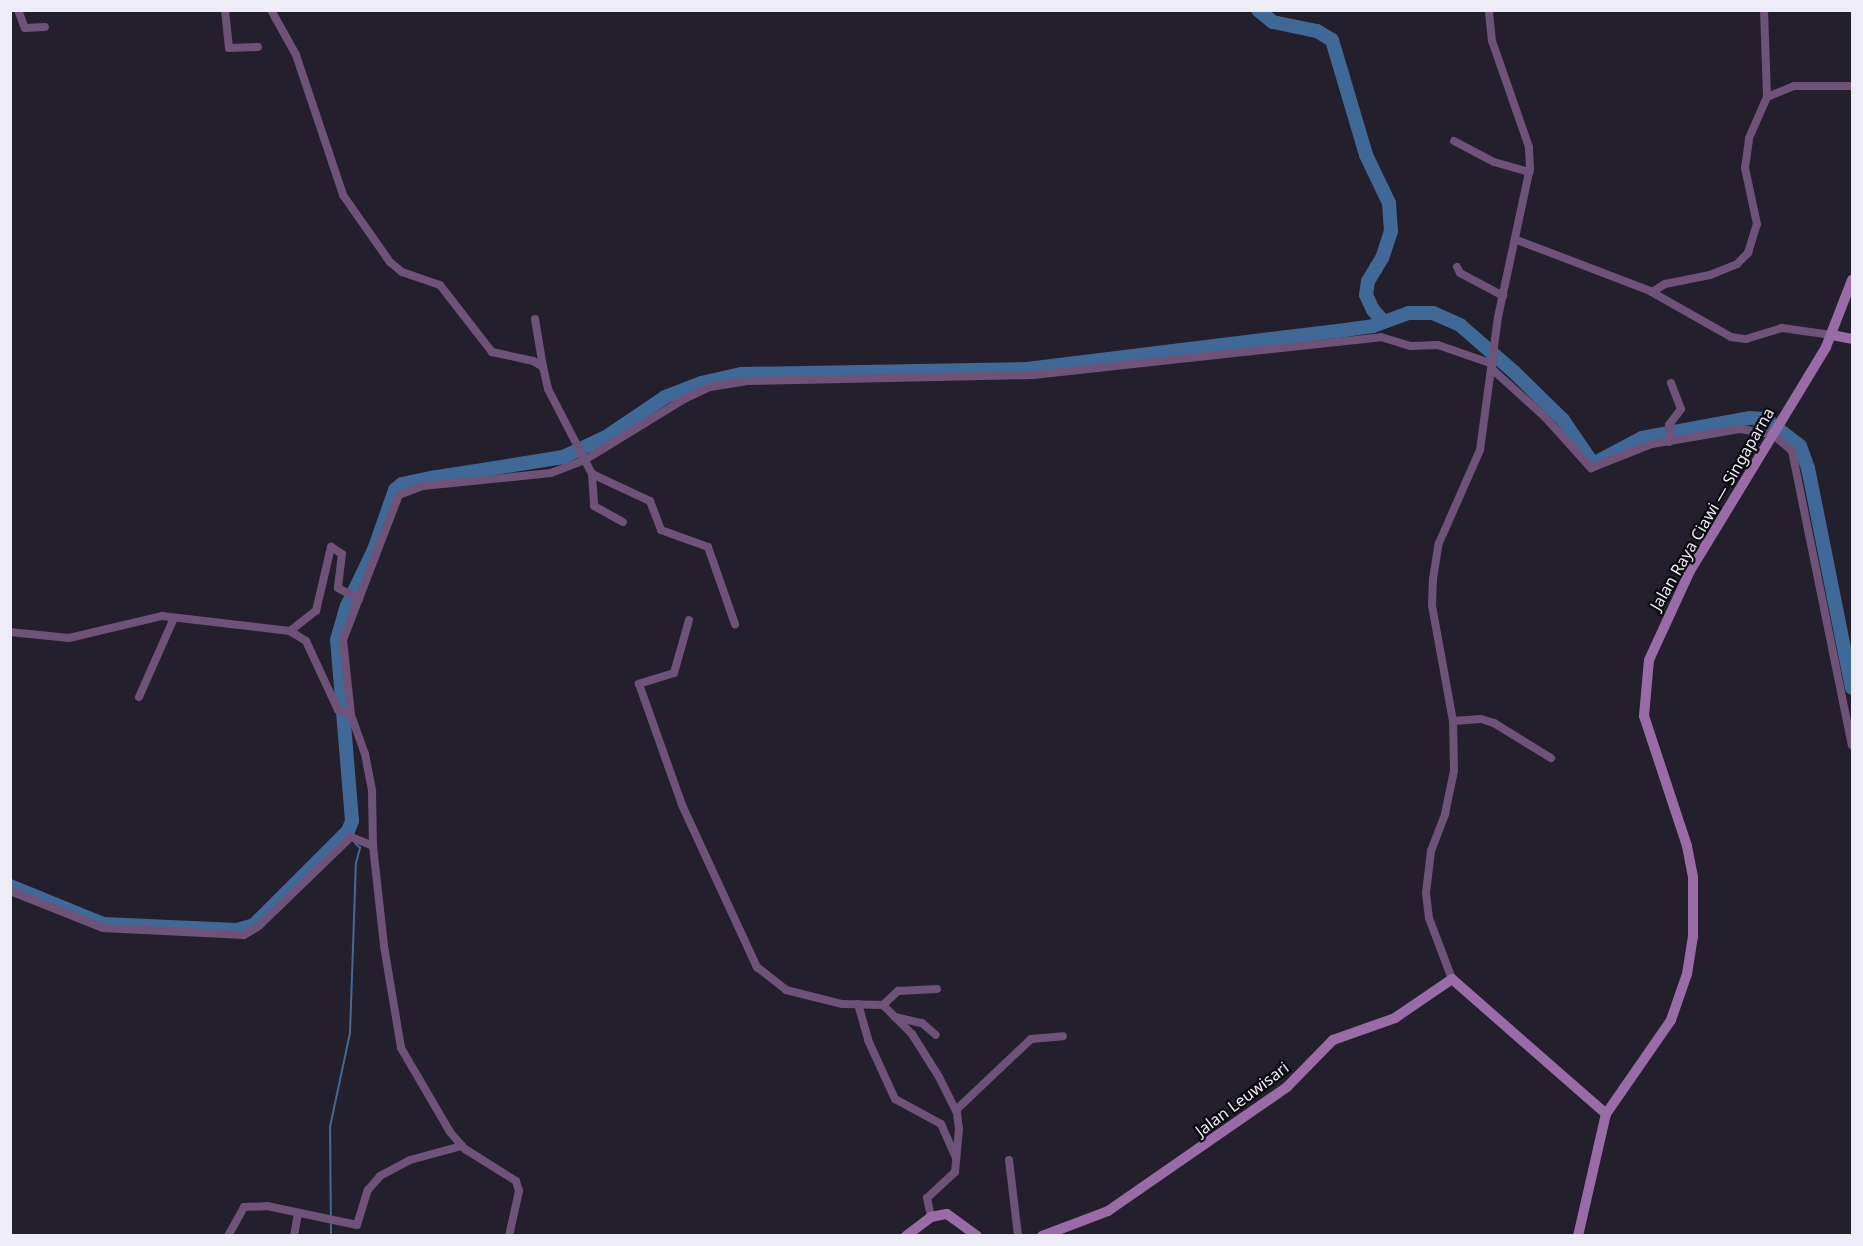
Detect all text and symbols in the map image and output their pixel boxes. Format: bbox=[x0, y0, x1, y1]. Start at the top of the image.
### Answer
street label: Jalan Raya Ciawi — Singaparna bbox=[1646, 404, 1778, 614]
street label: Jalan Leuwisari bbox=[1192, 1058, 1292, 1140]

